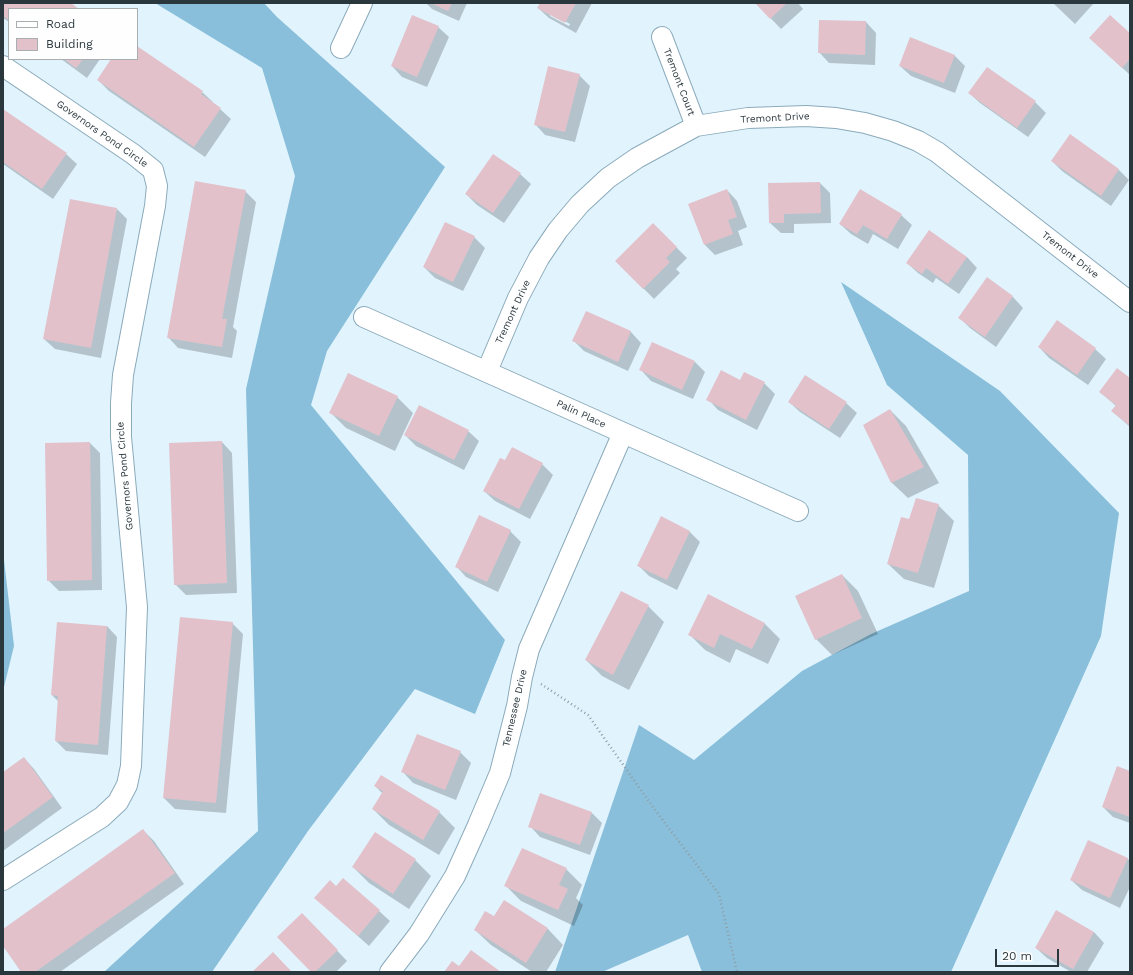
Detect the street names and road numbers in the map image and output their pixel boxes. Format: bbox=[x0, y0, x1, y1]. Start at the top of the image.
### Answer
street label: Tremont Court bbox=[661, 47, 697, 117]
street label: Governors Pond Circle bbox=[54, 98, 150, 170]
street label: Tremont Drive bbox=[740, 110, 810, 126]
street label: Tremont Drive bbox=[1039, 229, 1101, 281]
street label: Tremont Drive bbox=[493, 278, 533, 346]
street label: Palin Place bbox=[554, 397, 608, 431]
street label: Governors Pond Circle bbox=[114, 421, 136, 531]
street label: Tennessee Drive bbox=[500, 668, 530, 748]

